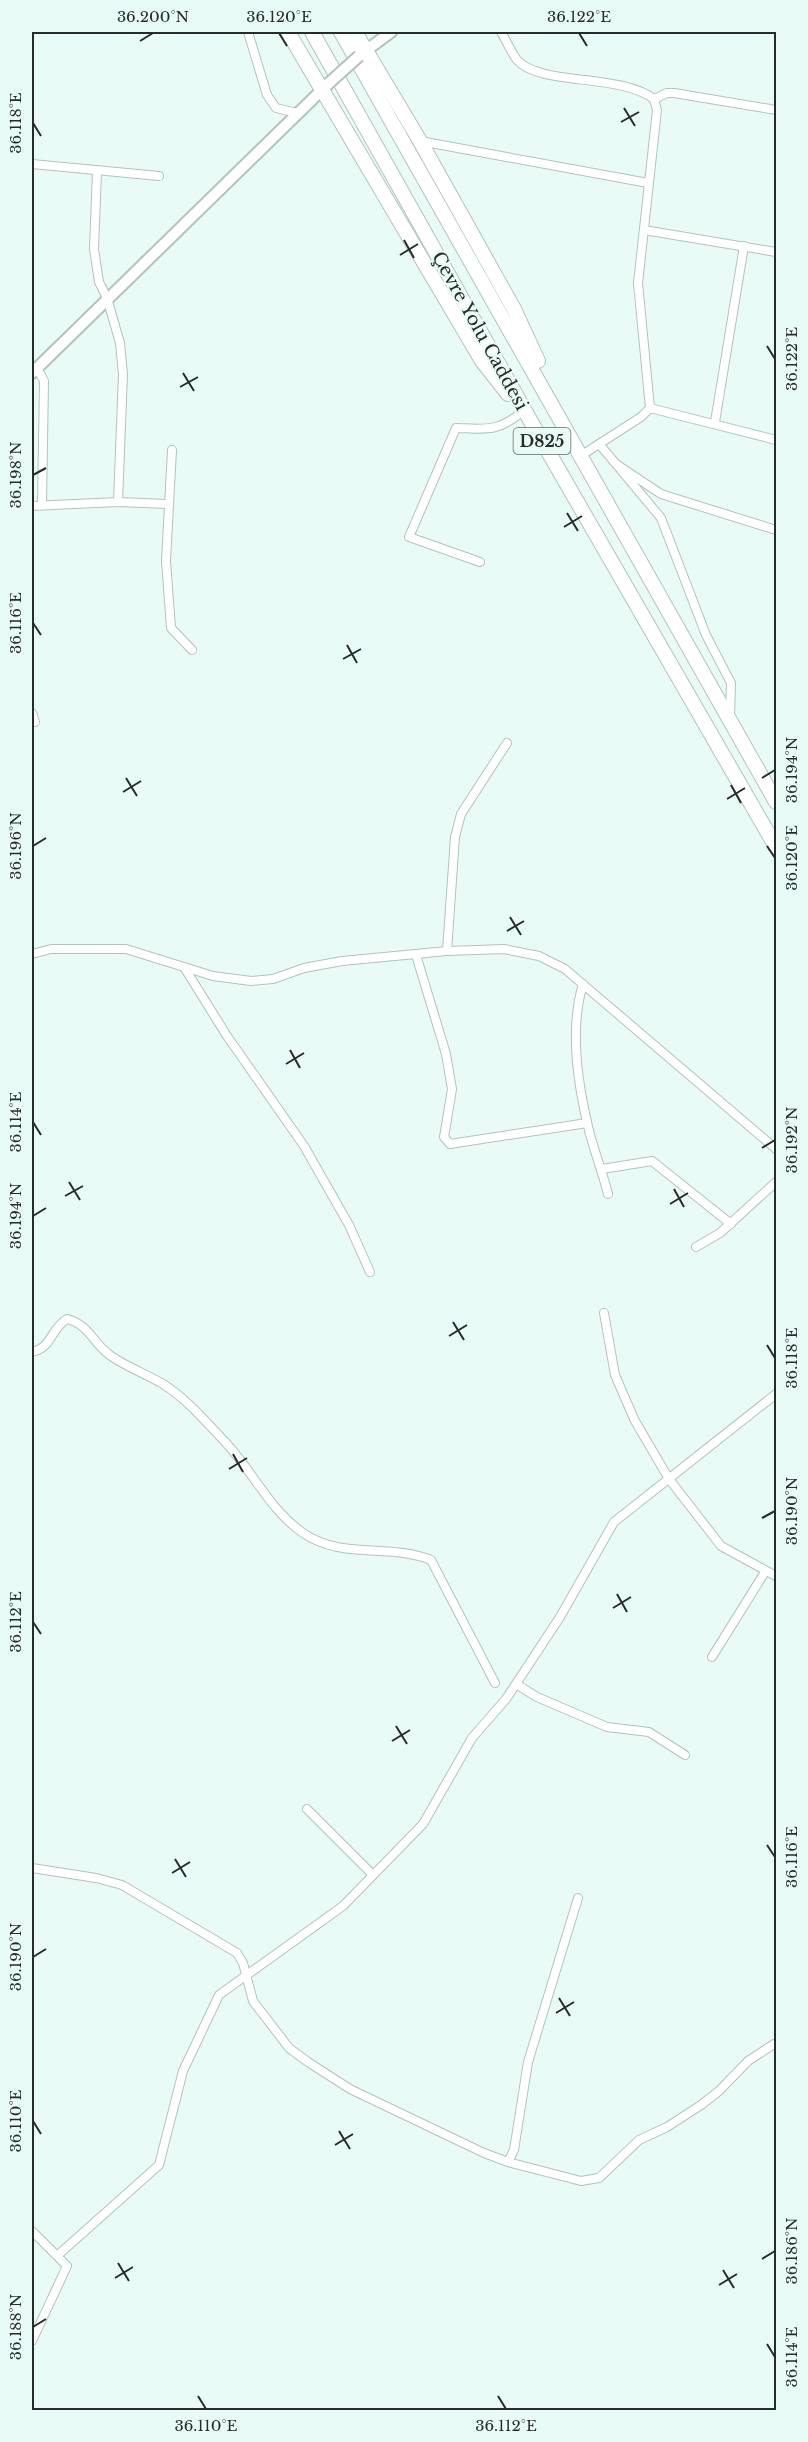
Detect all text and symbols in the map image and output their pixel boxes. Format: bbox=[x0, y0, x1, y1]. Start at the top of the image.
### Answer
text: 36.200°N bbox=[117, 7, 189, 26]
text: 36.120°E bbox=[246, 7, 312, 26]
text: 36.122°E bbox=[547, 7, 611, 26]
text: 36.118°E bbox=[6, 92, 25, 154]
street label: Çevre Yolu Caddesi bbox=[427, 248, 533, 414]
text: 36.122°E bbox=[782, 327, 801, 391]
road number: D825 bbox=[514, 428, 570, 454]
text: 36.198°N bbox=[6, 441, 25, 509]
text: 36.116°E bbox=[6, 592, 25, 654]
text: 36.194°N bbox=[782, 737, 801, 803]
text: 36.196°N bbox=[6, 812, 25, 880]
text: 36.120°E bbox=[782, 825, 801, 891]
text: 36.114°E bbox=[6, 1091, 25, 1152]
text: 36.192°N bbox=[782, 1106, 801, 1174]
text: 36.194°N bbox=[6, 1183, 25, 1249]
text: 36.118°E bbox=[782, 1327, 801, 1389]
text: 36.190°N bbox=[782, 1477, 801, 1545]
text: 36.112°E bbox=[6, 1591, 25, 1653]
text: 36.116°E bbox=[782, 1826, 801, 1888]
text: 36.190°N bbox=[6, 1923, 25, 1991]
text: 36.110°E bbox=[6, 2089, 25, 2153]
text: 36.186°N bbox=[782, 2217, 801, 2285]
text: 36.188°N bbox=[6, 2294, 25, 2360]
text: 36.114°E bbox=[782, 2326, 801, 2387]
text: 36.110°E bbox=[174, 2416, 238, 2435]
text: 36.112°E bbox=[475, 2416, 537, 2435]

